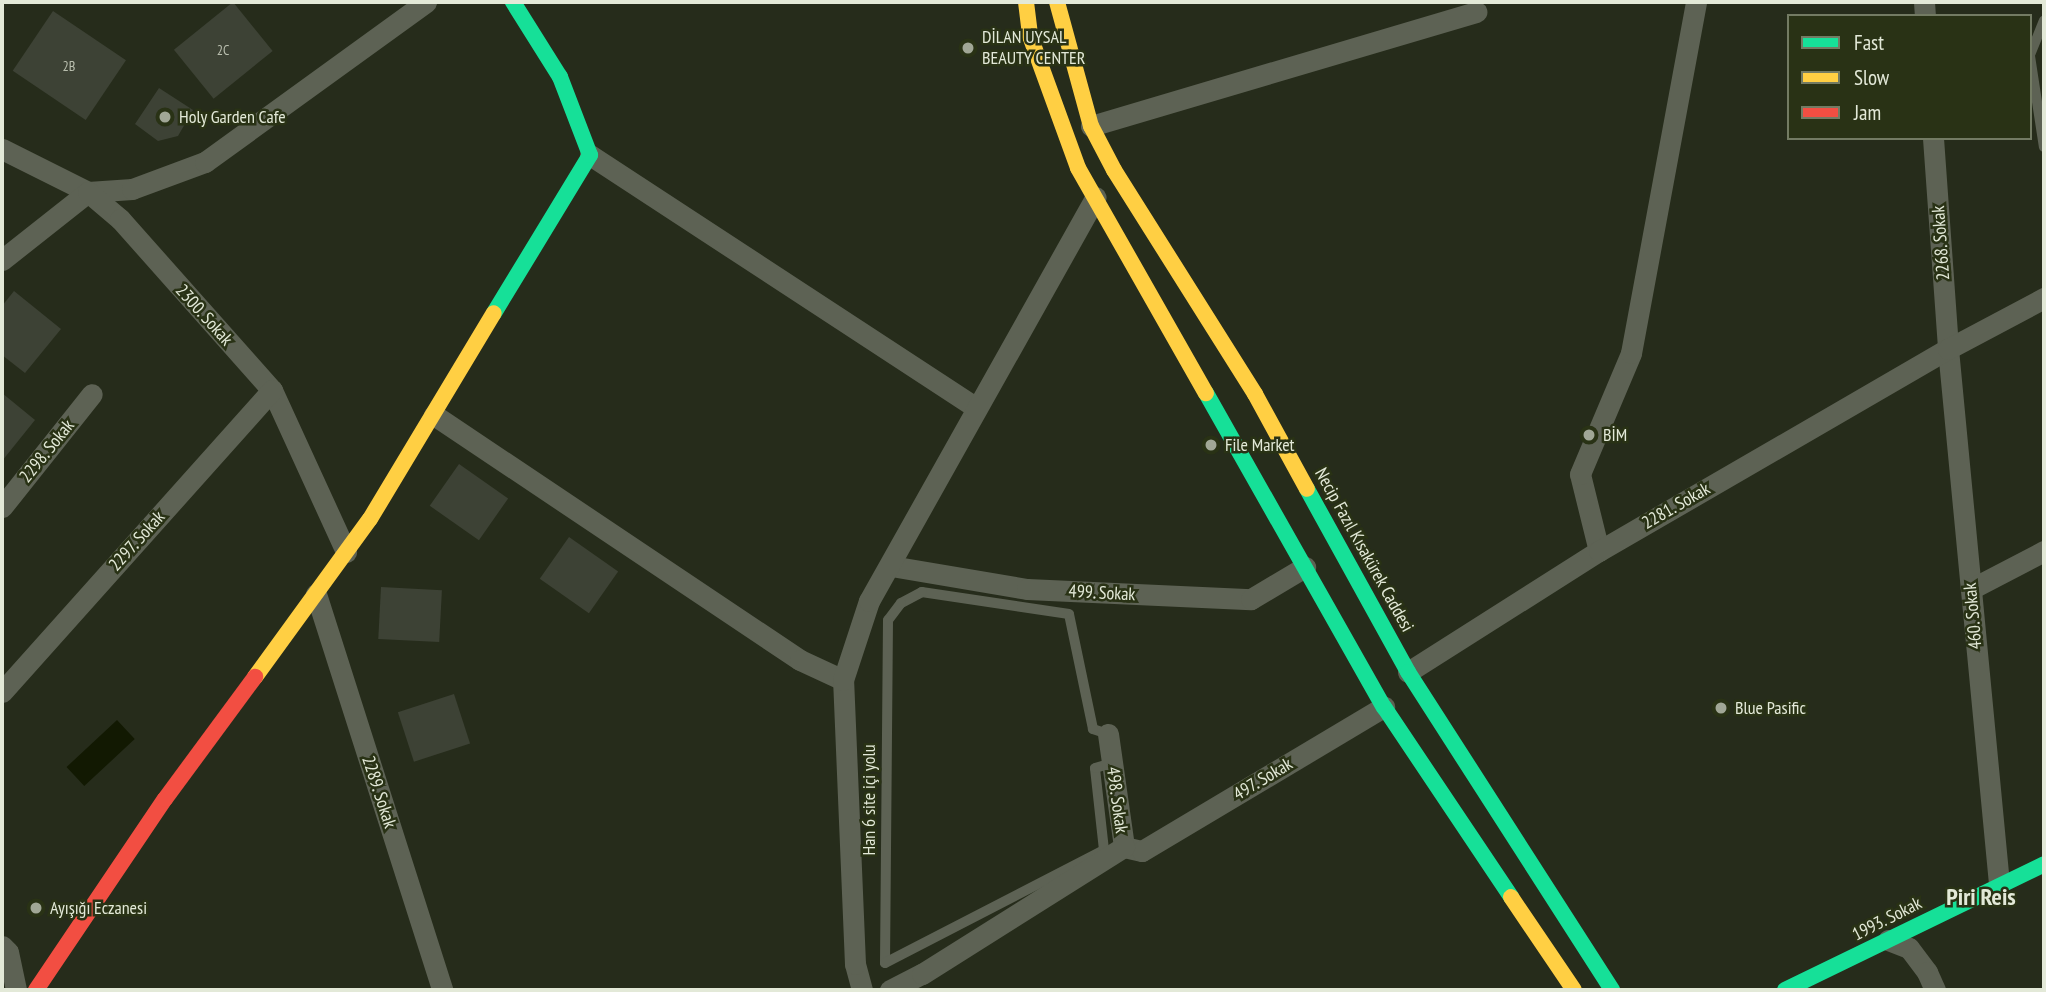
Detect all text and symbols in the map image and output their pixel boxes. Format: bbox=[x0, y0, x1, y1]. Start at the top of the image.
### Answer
legend bbox=[1787, 14, 2032, 140]
place label: DİLAN UYSAL BEAUTY CENTER bbox=[982, 27, 1086, 70]
text: Fast bbox=[1854, 29, 1884, 56]
marker: DİLAN UYSAL BEAUTY CENTER bbox=[960, 40, 976, 56]
house number: 2C bbox=[217, 42, 229, 58]
house number: 2B bbox=[63, 58, 75, 74]
text: Slow bbox=[1854, 64, 1889, 91]
text: Jam bbox=[1854, 99, 1881, 126]
place label: Holy Garden Cafe bbox=[179, 106, 286, 128]
marker: Holy Garden Cafe bbox=[157, 109, 173, 125]
street label: 2268. Sokak bbox=[1928, 204, 1954, 282]
street label: 2300. Sokak bbox=[171, 280, 237, 350]
street label: 2298. Sokak bbox=[15, 415, 79, 487]
place label: BİM bbox=[1603, 424, 1627, 446]
marker: BİM bbox=[1581, 427, 1597, 443]
place label: File Market bbox=[1225, 434, 1295, 456]
marker: File Market bbox=[1203, 437, 1219, 453]
street label: Necip Fazıl Kısakürek Caddesi bbox=[1310, 464, 1418, 636]
street label: 2281. Sokak bbox=[1638, 478, 1714, 534]
street label: 2297. Sokak bbox=[104, 506, 170, 576]
street label: 499. Sokak bbox=[1067, 580, 1137, 606]
street label: 460. Sokak bbox=[1959, 581, 1987, 651]
place label: Blue Pasific bbox=[1735, 697, 1806, 719]
marker: Blue Pasific bbox=[1713, 700, 1729, 716]
street label: Han 6 site içi yolu bbox=[858, 744, 880, 856]
street label: 2289. Sokak bbox=[357, 752, 401, 832]
street label: 497. Sokak bbox=[1229, 753, 1297, 805]
street label: 498. Sokak bbox=[1102, 765, 1132, 835]
district label: Piri Reis bbox=[1946, 883, 2016, 911]
street label: 1993. Sokak bbox=[1848, 892, 1926, 946]
place label: Ayışığı Eczanesi bbox=[50, 897, 147, 919]
marker: Ayışığı Eczanesi bbox=[28, 900, 44, 916]

